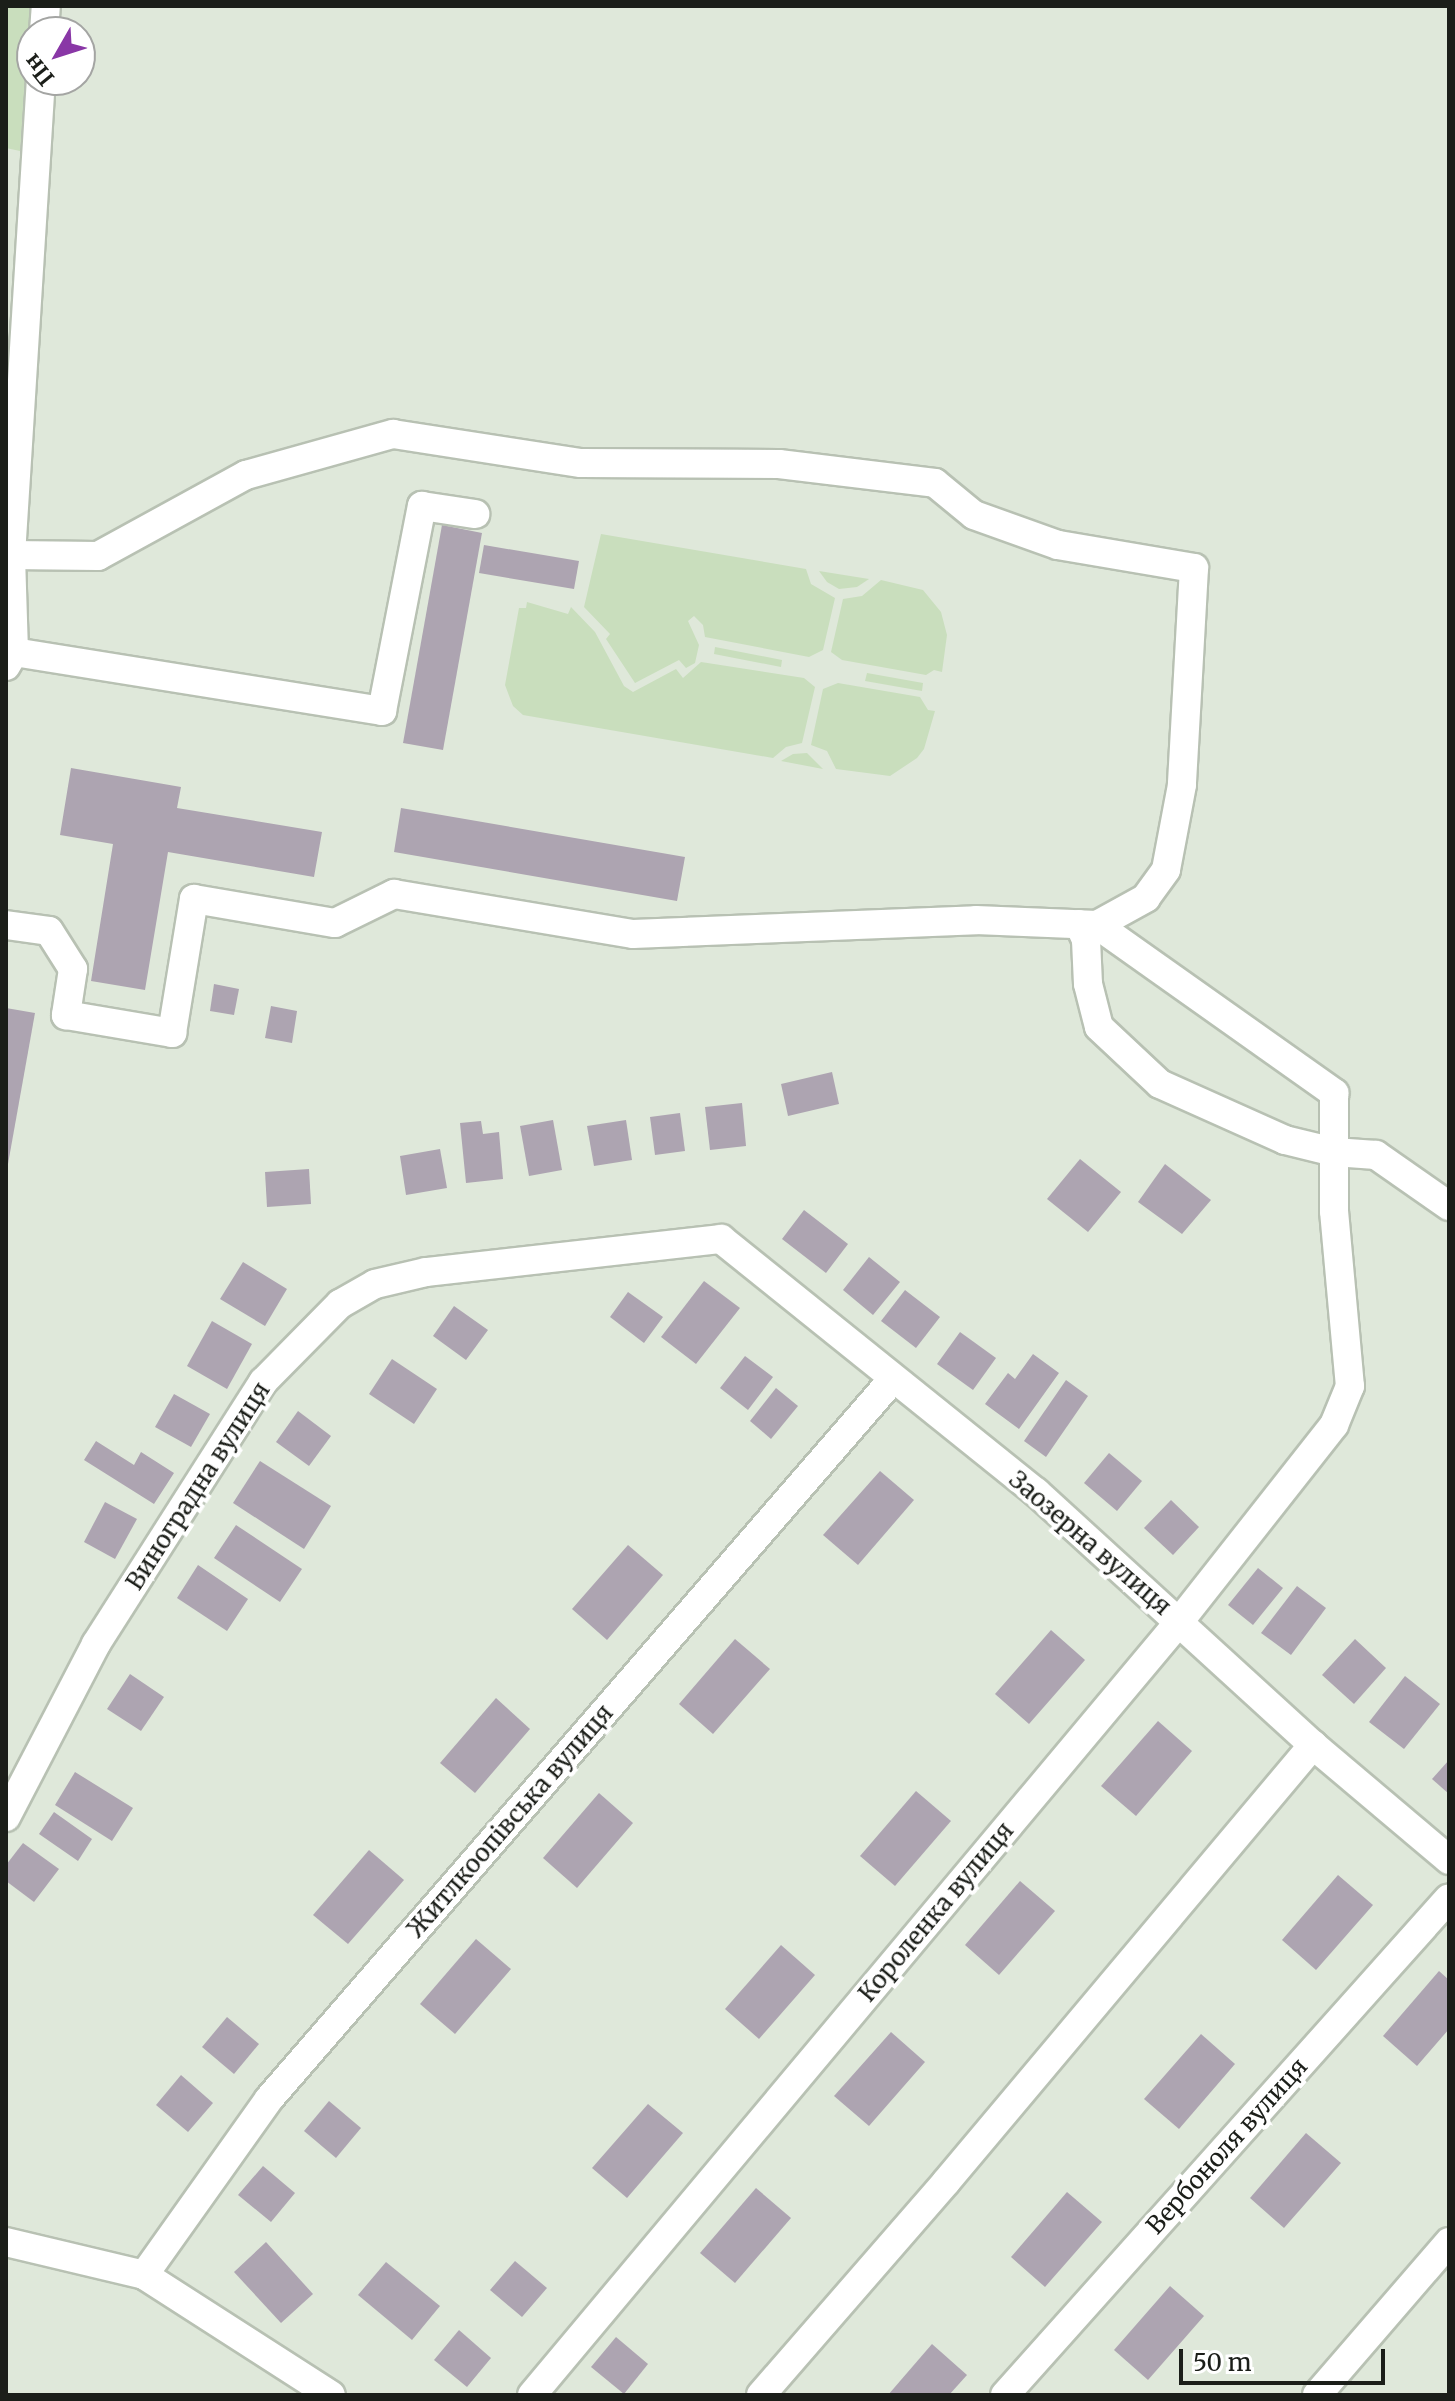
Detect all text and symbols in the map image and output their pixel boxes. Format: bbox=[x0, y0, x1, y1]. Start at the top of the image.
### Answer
north arrow bbox=[16, 16, 96, 96]
text: Пн bbox=[18, 48, 60, 92]
street label: Виноградна вулиця bbox=[120, 1377, 276, 1595]
street label: Заозерна вулиця bbox=[1003, 1465, 1177, 1621]
street label: Житлкоопівська вулиця bbox=[401, 1699, 619, 1943]
street label: Короленка вулиця bbox=[853, 1816, 1019, 2008]
street label: Вербоноля вулиця bbox=[1141, 2052, 1313, 2240]
scale bar bbox=[1183, 2333, 1389, 2383]
text: 50 m bbox=[1193, 2347, 1252, 2378]

